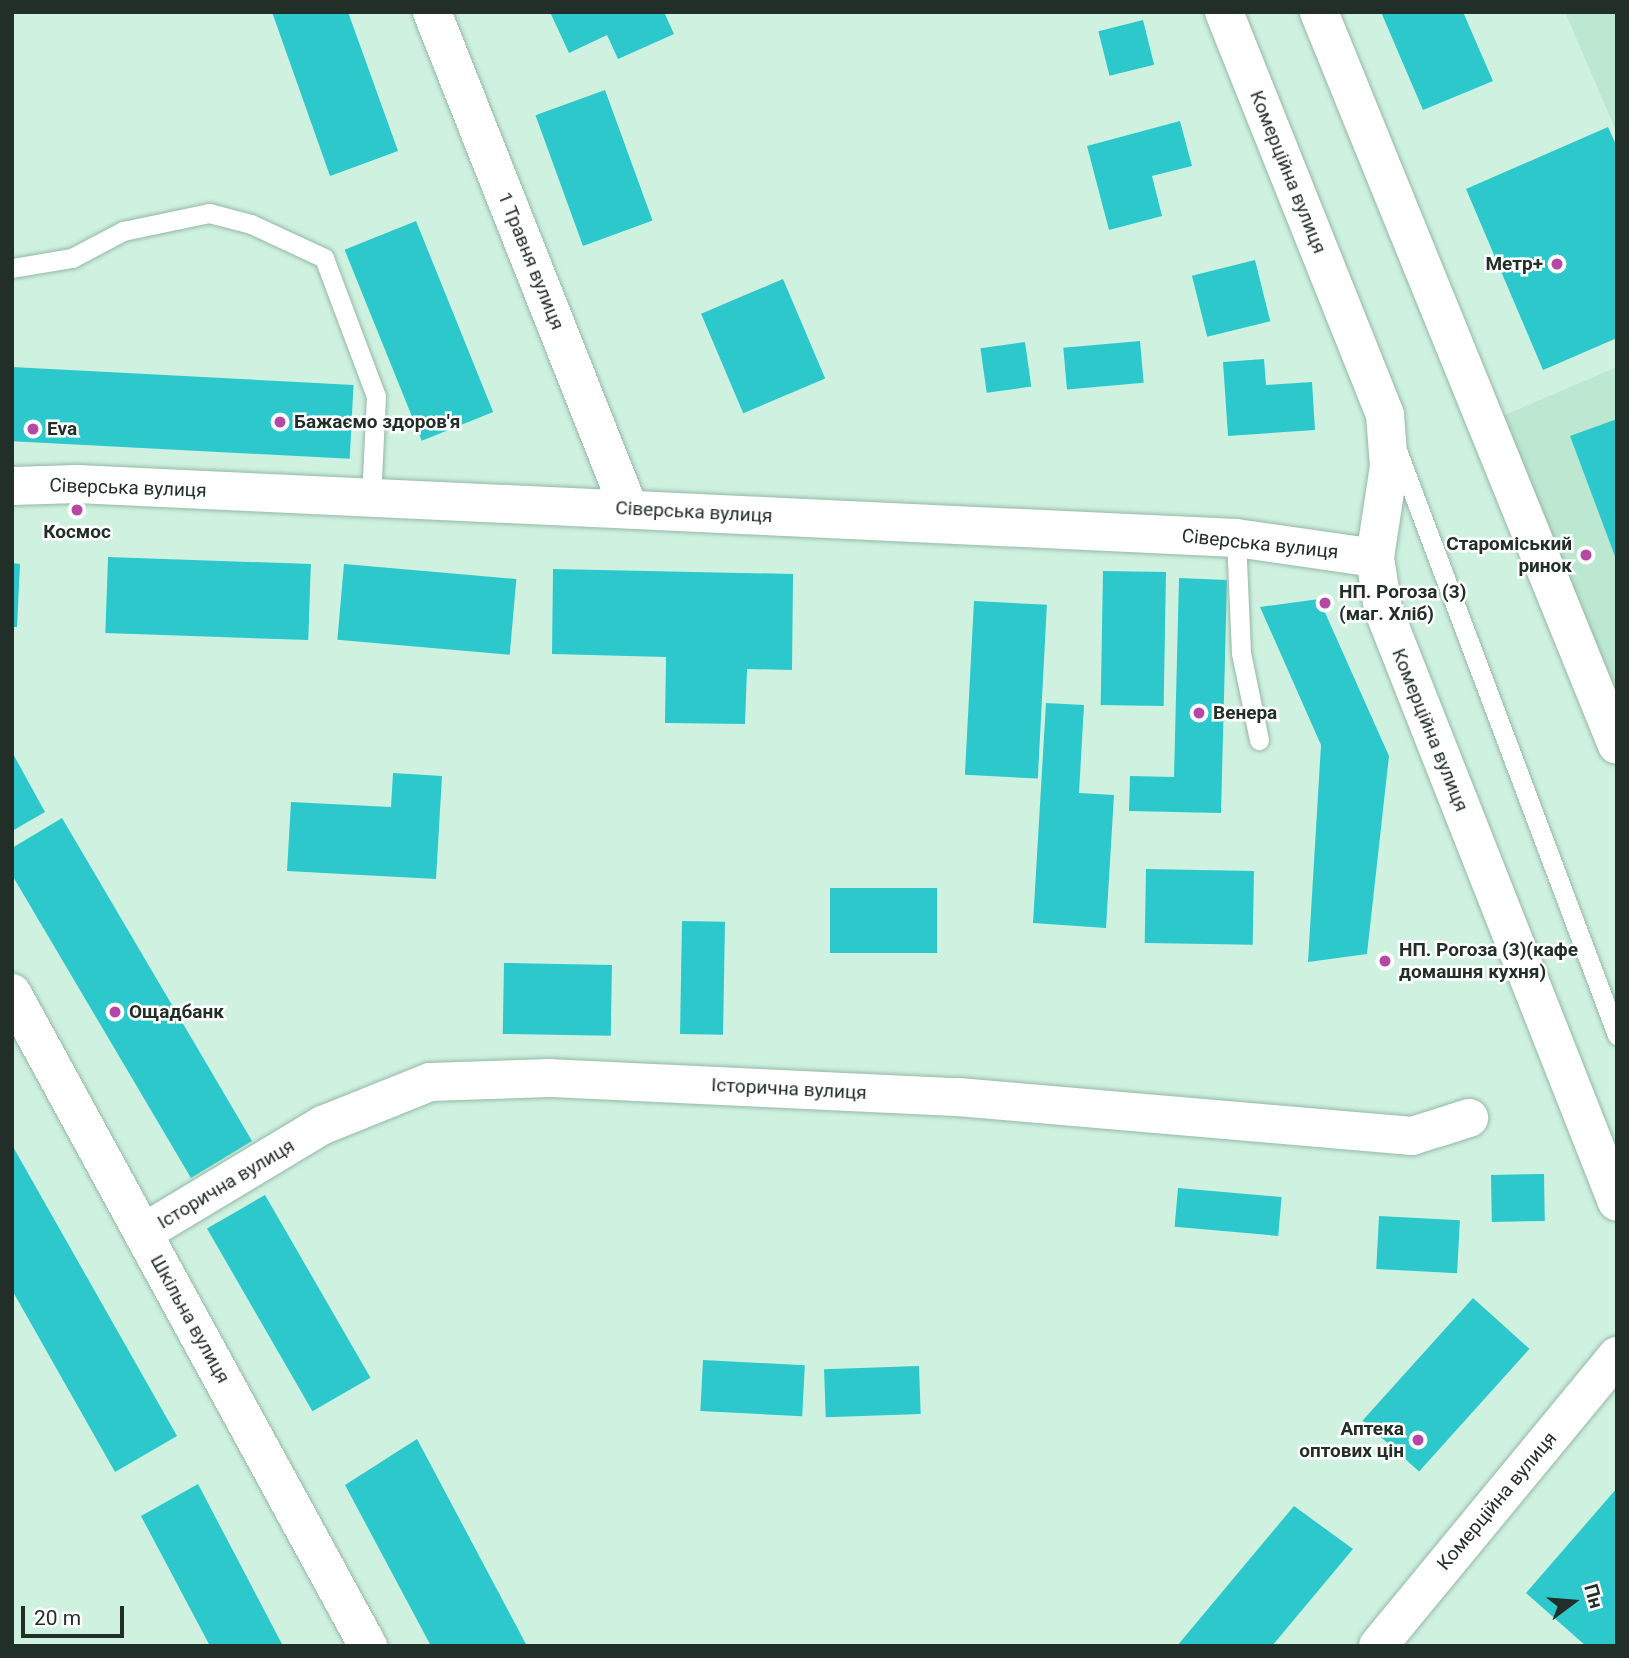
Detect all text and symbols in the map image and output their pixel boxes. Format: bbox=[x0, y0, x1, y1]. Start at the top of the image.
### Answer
street label: Комерційна вулиця bbox=[1245, 87, 1331, 257]
street label: 1 Травня вулиця bbox=[493, 189, 569, 333]
place label: Метр+ bbox=[1485, 253, 1543, 275]
marker: Метр+ bbox=[1549, 256, 1565, 272]
place label: Бажаємо здоров'я bbox=[294, 411, 460, 433]
marker: Бажаємо здоров'я bbox=[272, 414, 288, 430]
place label: Eva bbox=[47, 418, 77, 440]
marker: Eva bbox=[25, 421, 41, 437]
street label: Сіверська вулиця bbox=[49, 474, 207, 502]
street label: Сіверська вулиця bbox=[615, 496, 773, 528]
marker: Космос bbox=[69, 502, 85, 518]
place label: Космос bbox=[43, 521, 111, 543]
street label: Сіверська вулиця bbox=[1181, 524, 1339, 564]
place label: Староміський ринок bbox=[1446, 533, 1572, 577]
marker: Староміський ринок bbox=[1578, 547, 1594, 563]
place label: НП. Рогоза (3) (маг. Хліб) bbox=[1339, 581, 1466, 625]
marker: НП. Рогоза (3) (маг. Хліб) bbox=[1317, 595, 1333, 611]
street label: Комерційна вулиця bbox=[1387, 645, 1473, 815]
place label: Венера bbox=[1213, 702, 1277, 724]
marker: Венера bbox=[1191, 705, 1207, 721]
place label: НП. Рогоза (3)(кафе домашня кухня) bbox=[1399, 939, 1578, 983]
marker: НП. Рогоза (3)(кафе домашня кухня) bbox=[1377, 953, 1393, 969]
place label: Ощадбанк bbox=[129, 1001, 224, 1023]
marker: Ощадбанк bbox=[107, 1004, 123, 1020]
street label: Історична вулиця bbox=[711, 1074, 867, 1104]
street label: Історична вулиця bbox=[153, 1134, 299, 1234]
street label: Шкільна вулиця bbox=[145, 1251, 235, 1387]
place label: Аптека оптових цін bbox=[1299, 1418, 1404, 1462]
street label: Комерційна вулиця bbox=[1432, 1427, 1562, 1575]
marker: Аптека оптових цін bbox=[1410, 1432, 1426, 1448]
north arrow bbox=[1538, 1567, 1608, 1637]
text: Пн bbox=[1579, 1581, 1608, 1611]
scale bar bbox=[24, 1592, 128, 1636]
text: 20 m bbox=[34, 1606, 81, 1630]

